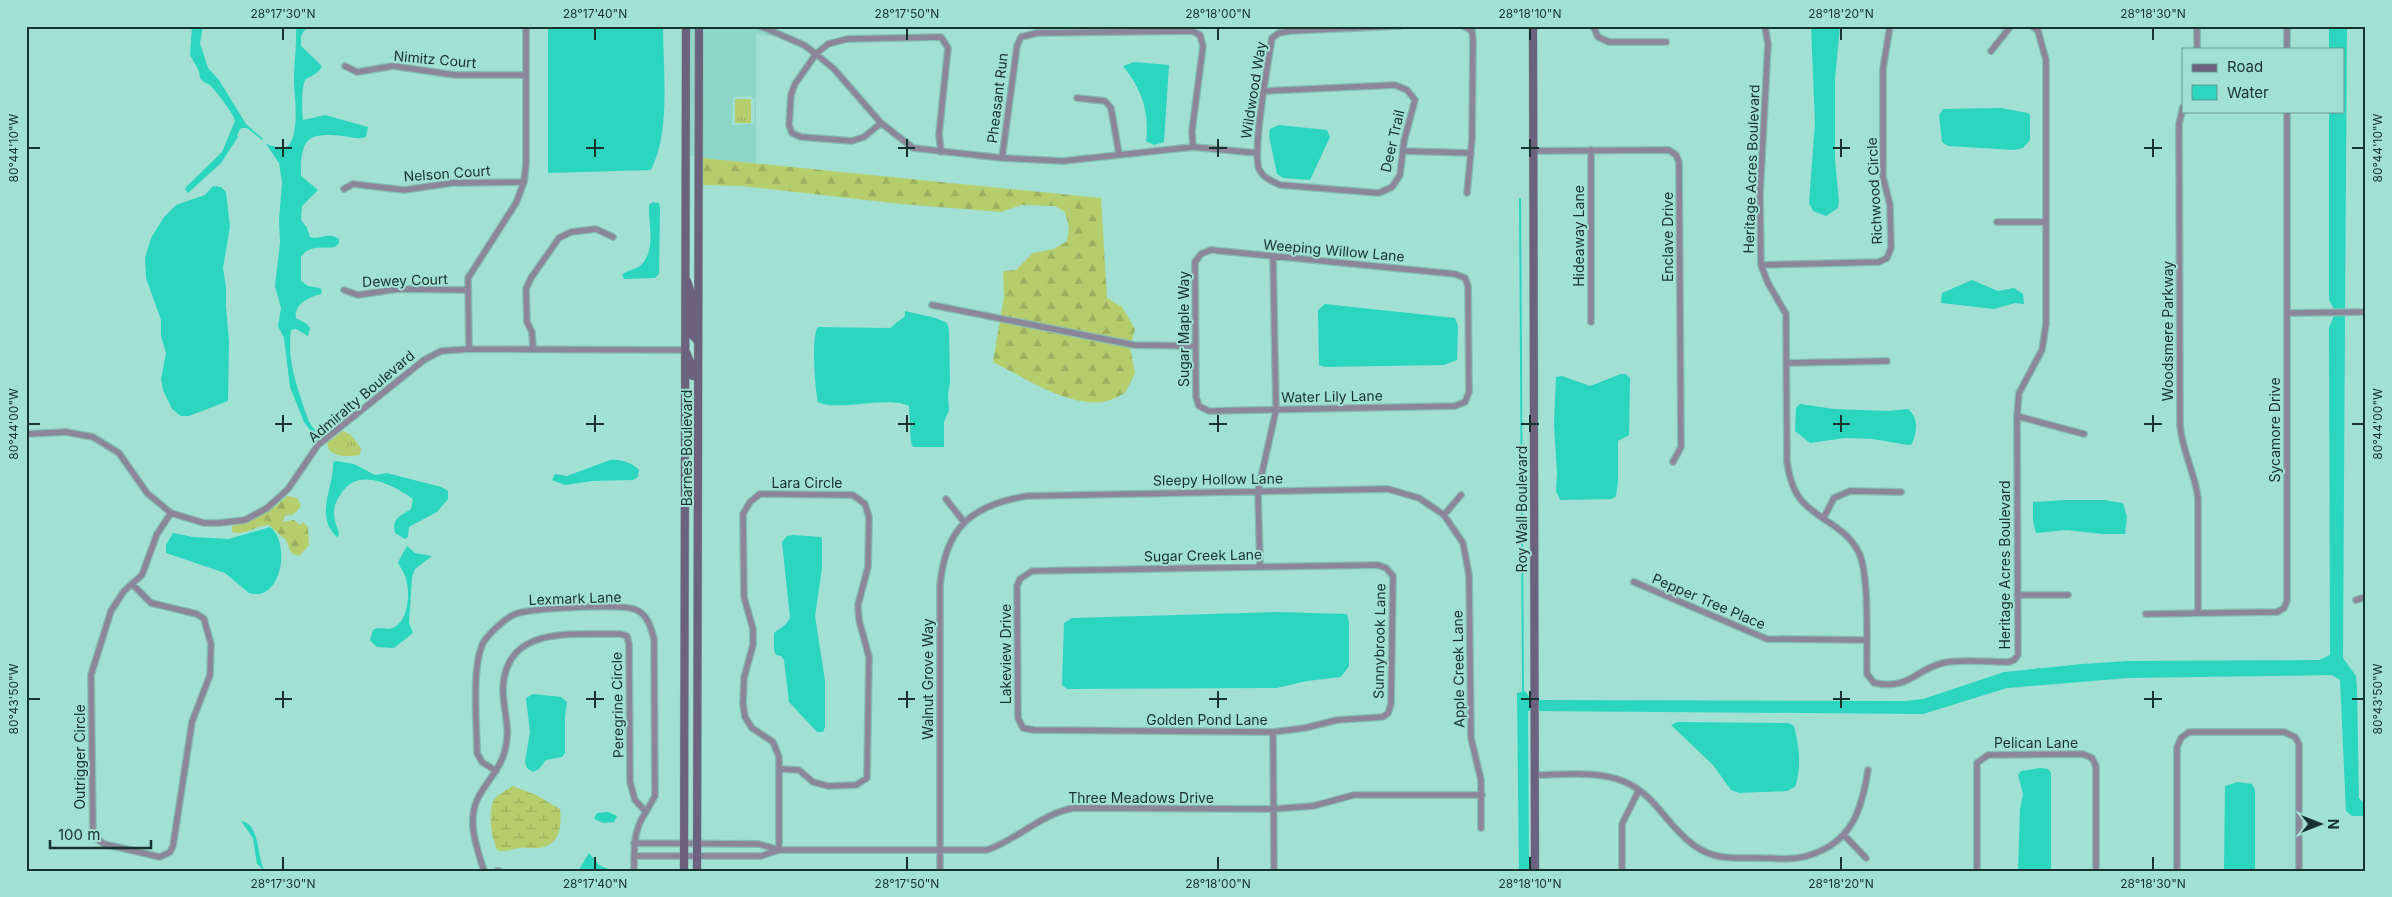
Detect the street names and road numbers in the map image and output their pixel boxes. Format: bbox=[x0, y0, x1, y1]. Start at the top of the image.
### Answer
street label: Wildwood Way bbox=[1237, 40, 1269, 140]
street label: Nimitz Court bbox=[393, 47, 477, 71]
street label: Pheasant Run bbox=[983, 52, 1011, 144]
street label: Heritage Acres Boulevard bbox=[1740, 84, 1762, 254]
street label: Deer Trail bbox=[1377, 108, 1407, 174]
street label: Richwood Circle bbox=[1863, 137, 1885, 245]
street label: Nelson Court bbox=[403, 161, 491, 185]
street label: Hideaway Lane bbox=[1570, 185, 1587, 287]
street label: Enclave Drive bbox=[1659, 192, 1676, 282]
street label: Weeping Willow Lane bbox=[1263, 235, 1405, 265]
street label: Woodsmere Parkway bbox=[2159, 261, 2176, 401]
street label: Dewey Court bbox=[362, 270, 449, 290]
street label: Sugar Maple Way bbox=[1175, 271, 1192, 387]
street label: Admiralty Boulevard bbox=[304, 347, 418, 445]
street label: Sycamore Drive bbox=[2266, 377, 2283, 483]
street label: Water Lily Lane bbox=[1281, 387, 1383, 405]
street label: Barnes Boulevard bbox=[678, 390, 695, 506]
street label: Roy Wall Boulevard bbox=[1513, 446, 1530, 572]
street label: Sleepy Hollow Lane bbox=[1153, 469, 1283, 489]
street label: Lara Circle bbox=[771, 474, 843, 491]
street label: Heritage Acres Boulevard bbox=[1996, 480, 2013, 650]
street label: Sugar Creek Lane bbox=[1144, 545, 1262, 565]
street label: Pepper Tree Place bbox=[1650, 569, 1768, 633]
street label: Sunnybrook Lane bbox=[1369, 583, 1389, 699]
street label: Lexmark Lane bbox=[528, 588, 622, 608]
street label: Lakeview Drive bbox=[997, 604, 1014, 704]
street label: Apple Creek Lane bbox=[1448, 610, 1468, 728]
street label: Walnut Grove Way bbox=[919, 618, 936, 740]
street label: Peregrine Circle bbox=[608, 652, 626, 758]
street label: Outrigger Circle bbox=[71, 704, 88, 810]
street label: Golden Pond Lane bbox=[1146, 711, 1268, 728]
street label: Pelican Lane bbox=[1994, 734, 2078, 751]
street label: Three Meadows Drive bbox=[1068, 789, 1214, 806]

